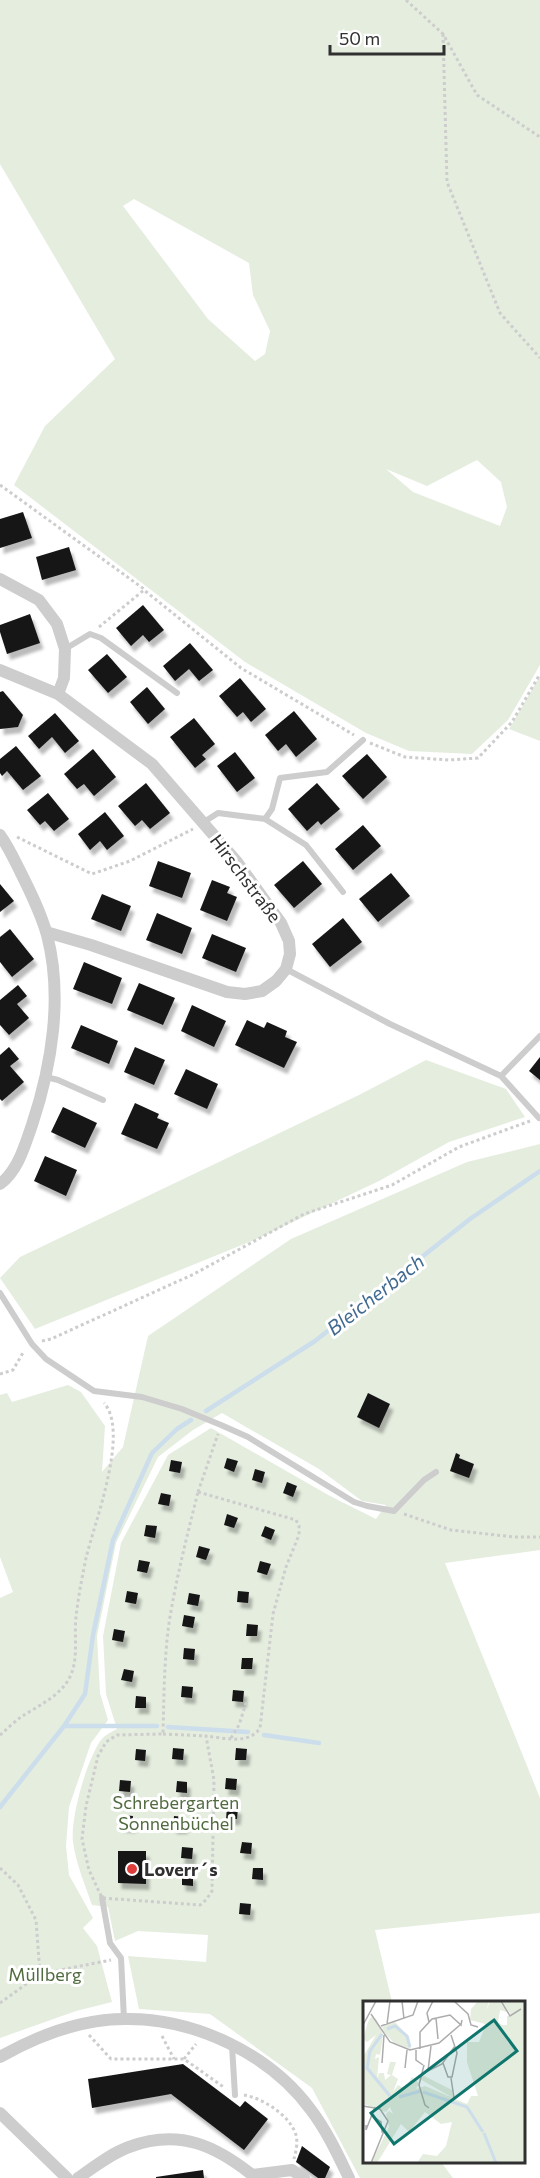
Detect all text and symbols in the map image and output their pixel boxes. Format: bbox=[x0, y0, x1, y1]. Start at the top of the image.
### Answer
scale bar bbox=[330, 18, 444, 56]
text: 50 m bbox=[339, 27, 380, 49]
street label: Hirschstraße bbox=[206, 830, 286, 926]
water label: Bleicherbach bbox=[321, 1248, 429, 1340]
park label: Schrebergarten Sonnenbüchel bbox=[113, 1791, 239, 1834]
place label: Loverr´s bbox=[144, 1858, 218, 1880]
marker: Loverr´s bbox=[125, 1862, 139, 1876]
park label: Müllberg bbox=[8, 1963, 82, 1985]
inset map bbox=[363, 2001, 525, 2163]

